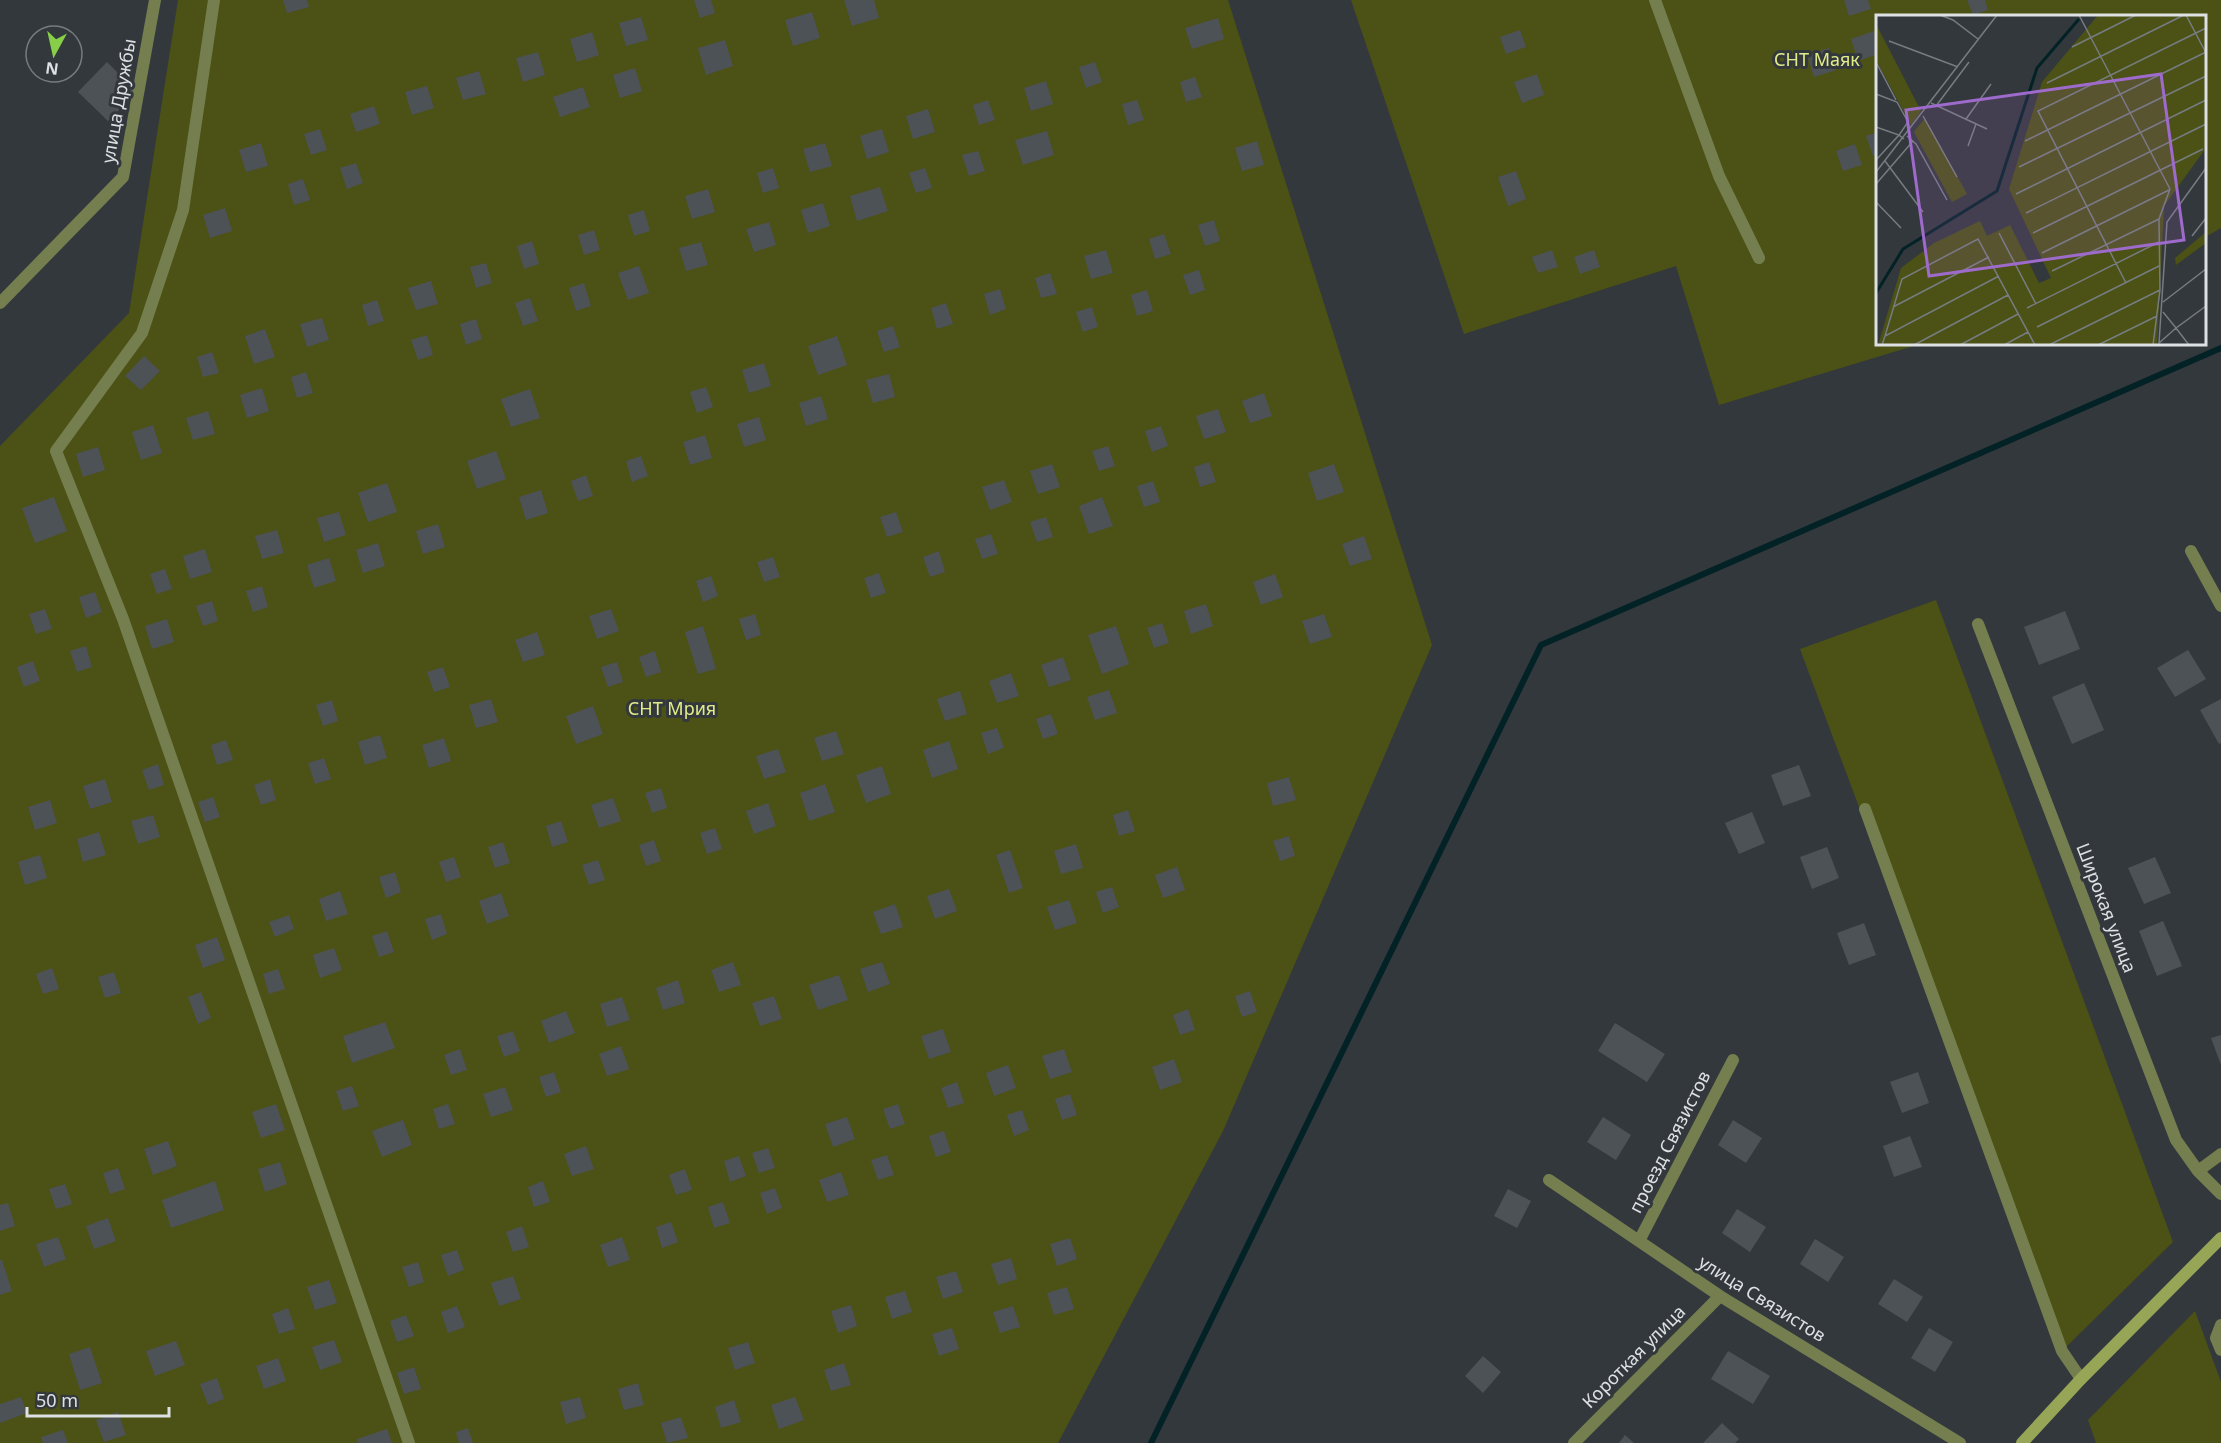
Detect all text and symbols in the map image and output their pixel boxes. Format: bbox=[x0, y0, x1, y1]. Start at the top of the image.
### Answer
inset map bbox=[1876, 15, 2206, 345]
north arrow bbox=[24, 24, 84, 84]
street label: улица Дружбы bbox=[95, 36, 141, 165]
park label: СНТ Маяк bbox=[1774, 47, 1860, 71]
text: N bbox=[44, 57, 60, 81]
park label: СНТ Мрия bbox=[628, 696, 716, 720]
street label: Широкая улица bbox=[2071, 840, 2143, 976]
street label: проезд Связистов bbox=[1623, 1066, 1715, 1217]
street label: улица Связистов bbox=[1694, 1249, 1831, 1347]
street label: Короткая улица bbox=[1576, 1299, 1690, 1413]
scale bar bbox=[27, 1380, 170, 1418]
text: 50 m bbox=[36, 1388, 78, 1412]

